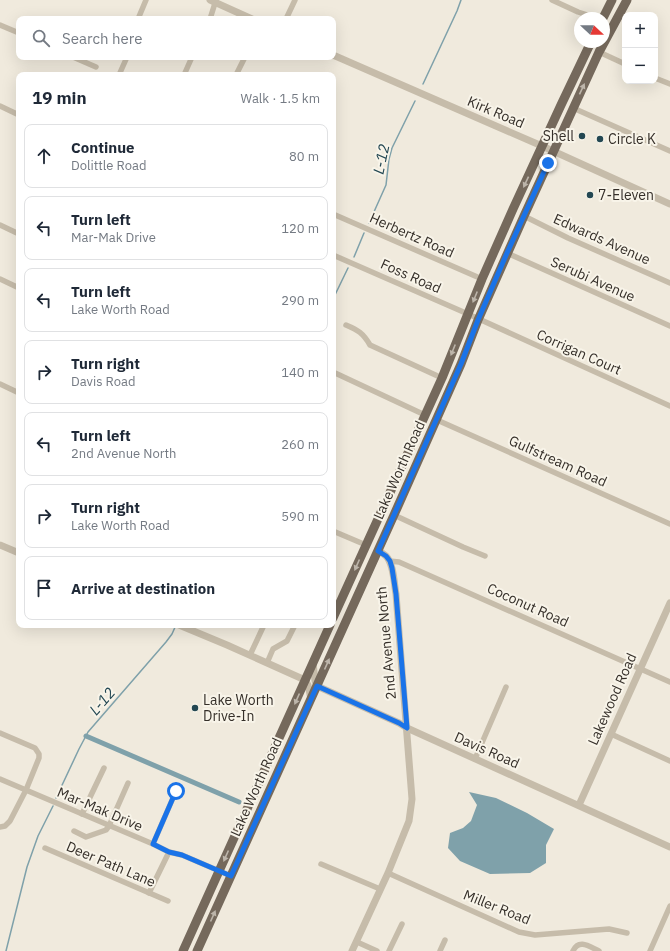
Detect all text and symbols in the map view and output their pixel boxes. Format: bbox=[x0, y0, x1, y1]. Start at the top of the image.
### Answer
north arrow bbox=[574, 12, 610, 48]
map controls bbox=[622, 12, 658, 84]
button: + bbox=[622, 12, 658, 48]
search box bbox=[16, 16, 336, 60]
icon: search bbox=[30, 27, 52, 49]
text: Search here bbox=[62, 29, 142, 48]
button: − bbox=[622, 48, 658, 84]
one-way arrow bbox=[579, 83, 585, 95]
text: 19 min bbox=[32, 87, 87, 109]
text: Walk · 1.5 km bbox=[240, 90, 320, 107]
street label: Kirk Road bbox=[465, 92, 527, 132]
place label: Shell bbox=[543, 127, 574, 145]
place label: Circle K bbox=[608, 130, 656, 148]
marker: Shell bbox=[577, 131, 587, 141]
marker: Circle K bbox=[595, 134, 605, 144]
text: Continue bbox=[71, 138, 135, 157]
water label: L-12 bbox=[369, 142, 393, 176]
icon: ahead bbox=[33, 145, 55, 167]
text: 80 m bbox=[289, 148, 319, 165]
route end bbox=[539, 154, 557, 172]
text: Dolittle Road bbox=[71, 157, 146, 174]
one-way arrow bbox=[523, 176, 529, 187]
place label: 7-Eleven bbox=[598, 186, 654, 204]
marker: 7-Eleven bbox=[585, 190, 595, 200]
street label: Herbertz Road bbox=[367, 208, 457, 262]
text: Turn left bbox=[71, 210, 131, 229]
street label: Edwards Avenue bbox=[551, 210, 654, 269]
icon: left bbox=[33, 217, 55, 239]
text: 120 m bbox=[281, 220, 319, 237]
text: Mar-Mak Drive bbox=[71, 229, 156, 246]
street label: Serubi Avenue bbox=[548, 252, 638, 306]
street label: Foss Road bbox=[378, 255, 444, 297]
text: Turn left bbox=[71, 282, 131, 301]
icon: left bbox=[33, 289, 55, 311]
one-way arrow bbox=[472, 291, 478, 303]
text: 290 m bbox=[281, 292, 319, 309]
text: Lake Worth Road bbox=[71, 301, 170, 318]
street label: Corrigan Court bbox=[534, 325, 624, 379]
one-way arrow bbox=[450, 345, 456, 357]
text: Turn right bbox=[71, 354, 140, 373]
icon: right bbox=[33, 361, 55, 383]
text: 140 m bbox=[281, 364, 319, 381]
text: Davis Road bbox=[71, 373, 136, 390]
street label: Lake Worth Road bbox=[369, 418, 429, 522]
text: Turn left bbox=[71, 426, 131, 445]
street label: Gulfstream Road bbox=[506, 431, 610, 491]
icon: left bbox=[33, 433, 55, 455]
text: 260 m bbox=[281, 436, 319, 453]
text: 2nd Avenue North bbox=[71, 445, 177, 462]
text: Turn right bbox=[71, 498, 140, 517]
icon: right bbox=[33, 505, 55, 527]
text: 590 m bbox=[281, 508, 319, 525]
text: Lake Worth Road bbox=[71, 517, 170, 534]
one-way arrow bbox=[354, 559, 360, 571]
icon: arrive bbox=[33, 577, 55, 599]
text: Arrive at destination bbox=[71, 579, 215, 598]
street label: Coconut Road bbox=[484, 579, 572, 631]
street label: 2nd Avenue North bbox=[372, 586, 400, 700]
street label: Lakewood Road bbox=[584, 650, 640, 748]
one-way arrow bbox=[324, 659, 330, 670]
water label: L-12 bbox=[85, 683, 119, 719]
place label: Lake Worth Drive-In bbox=[203, 691, 274, 725]
one-way arrow bbox=[293, 693, 299, 705]
marker: Lake Worth Drive-In bbox=[190, 703, 200, 713]
street label: Davis Road bbox=[452, 728, 522, 772]
street label: Lake Worth Road bbox=[226, 735, 286, 839]
route start bbox=[167, 782, 185, 800]
street label: Mar-Mak Drive bbox=[54, 783, 146, 835]
street label: Deer Path Lane bbox=[64, 837, 159, 891]
one-way arrow bbox=[222, 850, 228, 862]
street label: Miller Road bbox=[461, 885, 533, 929]
one-way arrow bbox=[211, 909, 217, 921]

